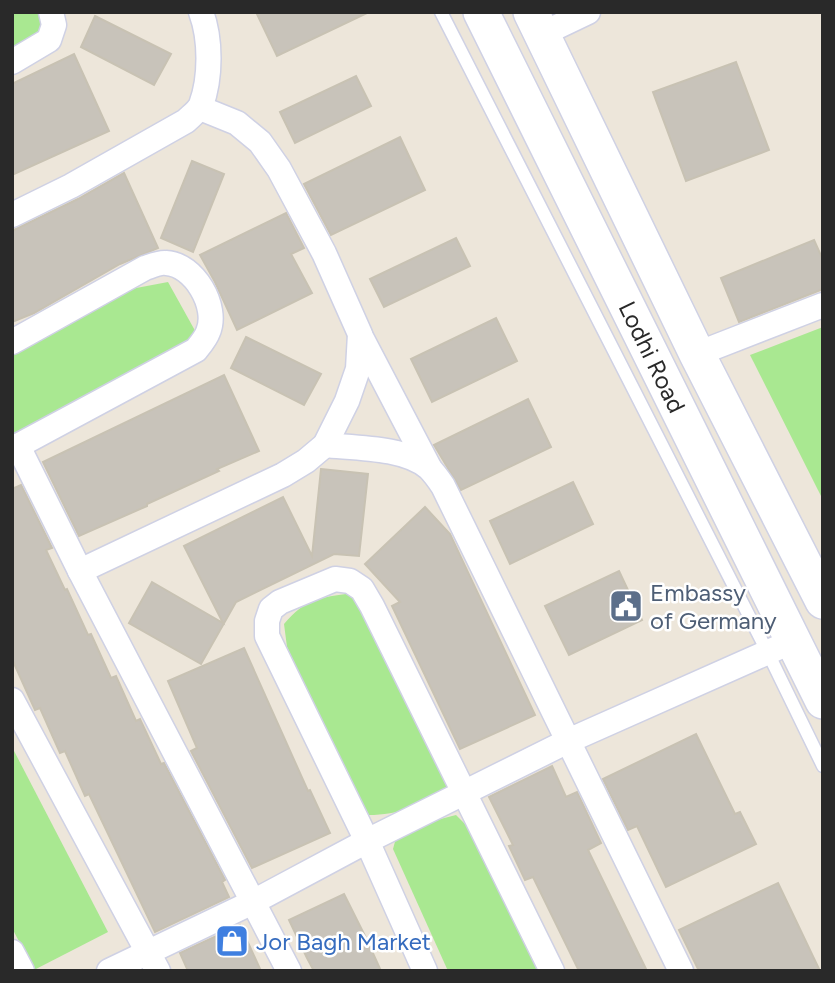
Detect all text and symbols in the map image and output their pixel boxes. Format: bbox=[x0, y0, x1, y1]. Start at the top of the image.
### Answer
street label: Lodhi Road bbox=[613, 296, 691, 418]
place label: Embassy of Germany bbox=[650, 578, 777, 635]
public building icon: Embassy of Germany bbox=[607, 587, 645, 625]
shop icon: Jor Bagh Market bbox=[213, 922, 251, 960]
place label: Jor Bagh Market bbox=[256, 927, 431, 956]

